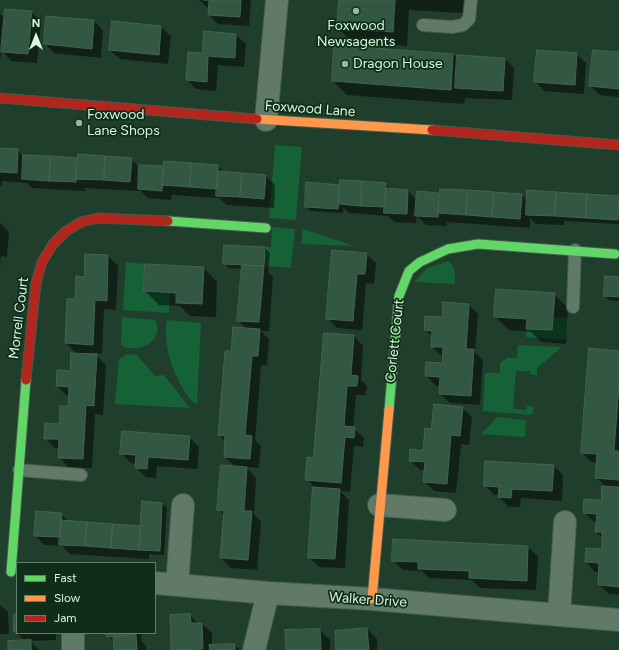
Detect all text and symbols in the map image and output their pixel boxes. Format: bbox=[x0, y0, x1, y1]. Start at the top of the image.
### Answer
marker: Foxwood Newsagents bbox=[351, 6, 361, 16]
north arrow bbox=[16, 16, 56, 56]
text: N bbox=[32, 17, 40, 30]
place label: Foxwood Newsagents bbox=[317, 18, 395, 50]
place label: Dragon House bbox=[353, 56, 443, 72]
marker: Dragon House bbox=[340, 59, 350, 69]
street label: Foxwood Lane bbox=[264, 97, 356, 121]
place label: Foxwood Lane Shops bbox=[87, 107, 160, 140]
marker: Foxwood Lane Shops bbox=[74, 118, 84, 128]
street label: Morrell Court bbox=[6, 276, 32, 360]
street label: Corlett Court bbox=[382, 298, 408, 384]
legend bbox=[16, 562, 156, 634]
text: Fast bbox=[54, 571, 77, 585]
street label: Walker Drive bbox=[329, 589, 407, 611]
text: Slow bbox=[54, 591, 80, 605]
text: Jam bbox=[54, 611, 77, 625]

